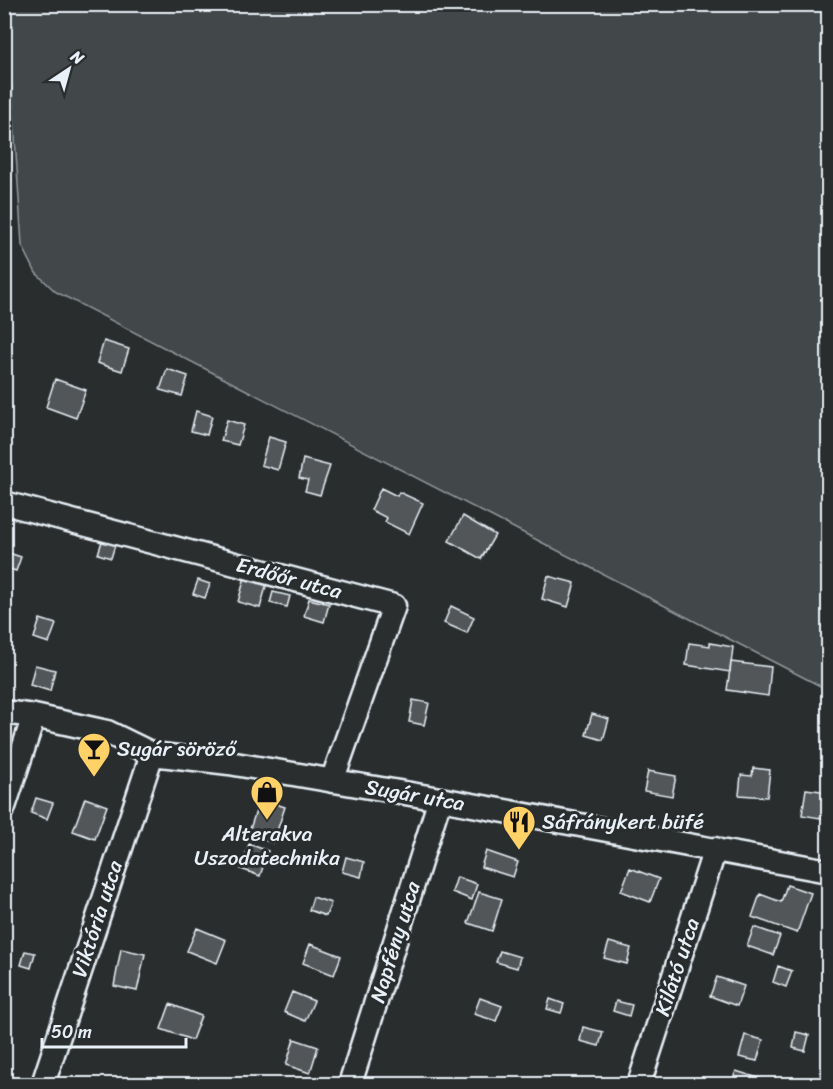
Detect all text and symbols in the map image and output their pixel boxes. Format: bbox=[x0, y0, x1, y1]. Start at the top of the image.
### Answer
north arrow bbox=[39, 39, 99, 99]
text: N bbox=[64, 42, 91, 73]
street label: Erdőőr utca bbox=[232, 546, 347, 610]
place label: Sugár söröző bbox=[117, 730, 237, 768]
bar icon: Sugár söröző bbox=[76, 731, 112, 778]
street label: Sugár utca bbox=[362, 768, 468, 823]
shop icon: Alterakva Uszodatechnika bbox=[249, 774, 285, 821]
place label: Sáfránykert büfé bbox=[542, 803, 704, 841]
restaurant icon: Sáfránykert büfé bbox=[501, 804, 537, 851]
place label: Alterakva Uszodatechnika bbox=[194, 815, 340, 877]
street label: Viktória utca bbox=[60, 855, 134, 982]
street label: Napfény utca bbox=[359, 876, 432, 1007]
street label: Kilátó utca bbox=[643, 913, 711, 1021]
scale bar bbox=[42, 1011, 186, 1049]
text: 50 m bbox=[51, 1016, 92, 1048]

